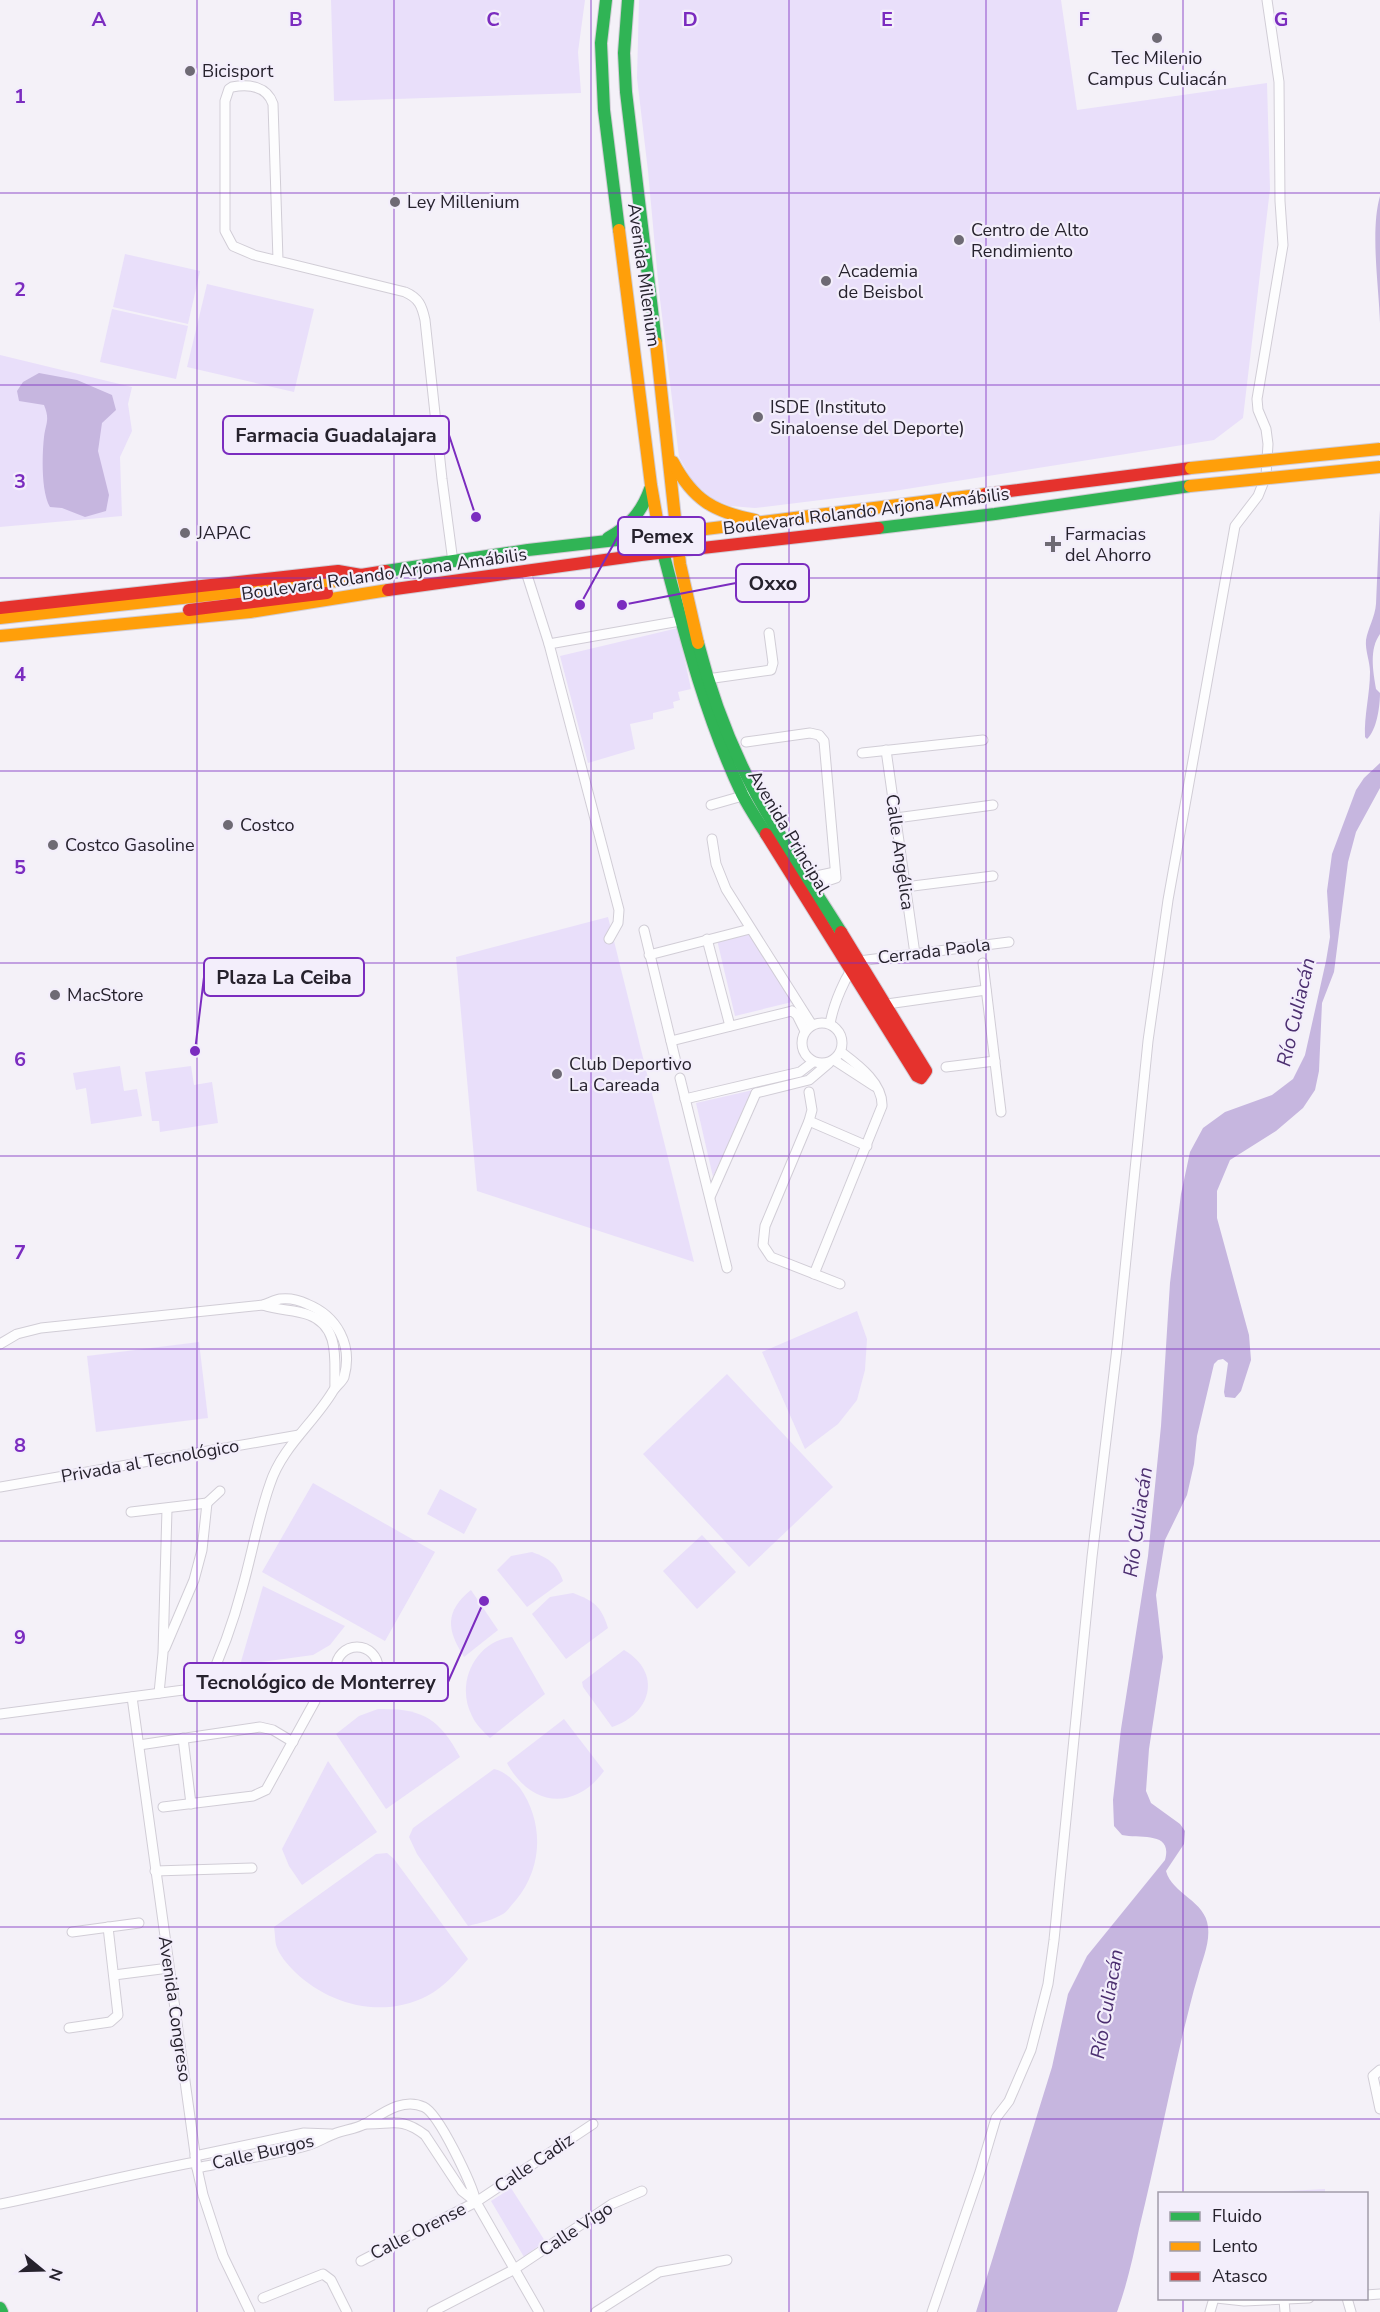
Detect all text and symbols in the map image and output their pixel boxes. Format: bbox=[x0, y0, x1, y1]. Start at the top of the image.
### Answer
text: A bbox=[92, 6, 107, 33]
text: B bbox=[289, 6, 303, 33]
text: C bbox=[486, 6, 500, 33]
text: D bbox=[682, 6, 698, 33]
text: E bbox=[881, 6, 893, 33]
text: F bbox=[1078, 6, 1090, 33]
text: G bbox=[1274, 6, 1288, 33]
marker: Tec Milenio Campus Culiacán bbox=[1150, 31, 1164, 45]
place label: Tec Milenio Campus Culiacán bbox=[1087, 46, 1227, 91]
place label: Bicisport bbox=[202, 59, 274, 83]
marker: Bicisport bbox=[183, 64, 197, 78]
text: 1 bbox=[14, 83, 26, 110]
place label: Ley Millenium bbox=[407, 190, 520, 214]
marker: Ley Millenium bbox=[388, 195, 402, 209]
street label: Avenida Milenium bbox=[622, 202, 666, 348]
place label: Centro de Alto Rendimiento bbox=[971, 218, 1089, 263]
marker: Centro de Alto Rendimiento bbox=[952, 233, 966, 247]
place label: Academia de Beisbol bbox=[838, 259, 924, 304]
marker: Academia de Beisbol bbox=[819, 274, 833, 288]
text: 2 bbox=[14, 276, 26, 303]
place label: ISDE (Instituto Sinaloense del Deporte) bbox=[770, 395, 965, 440]
marker: ISDE (Instituto Sinaloense del Deporte) bbox=[751, 410, 765, 424]
callout: Farmacia Guadalajara bbox=[223, 416, 449, 454]
text: Farmacia Guadalajara bbox=[235, 422, 437, 449]
text: 3 bbox=[14, 468, 26, 495]
street label: Boulevard Rolando Arjona Amábilis bbox=[721, 482, 1011, 540]
callout: Pemex bbox=[618, 517, 705, 555]
place label: JAPAC bbox=[196, 521, 251, 545]
place label: Farmacias del Ahorro bbox=[1065, 522, 1151, 567]
text: Pemex bbox=[631, 523, 694, 550]
marker: JAPAC bbox=[178, 526, 192, 540]
marker: Farmacias del Ahorro bbox=[1046, 537, 1060, 551]
street label: Boulevard Rolando Arjona Amábilis bbox=[240, 542, 528, 606]
callout: Oxxo bbox=[736, 564, 809, 602]
text: Oxxo bbox=[749, 570, 797, 597]
text: 4 bbox=[14, 661, 26, 688]
street label: Avenida Principal bbox=[743, 766, 836, 899]
street label: Calle Angélica bbox=[880, 792, 920, 912]
place label: Costco bbox=[240, 813, 294, 837]
marker: Costco bbox=[221, 818, 235, 832]
place label: Costco Gasoline bbox=[65, 833, 195, 857]
marker: Costco Gasoline bbox=[46, 838, 60, 852]
text: 5 bbox=[14, 854, 26, 881]
street label: Cerrada Paola bbox=[876, 932, 992, 970]
water label: Río Culiacán bbox=[1270, 955, 1322, 1069]
callout: Plaza La Ceiba bbox=[204, 958, 364, 996]
text: Plaza La Ceiba bbox=[216, 964, 352, 991]
place label: MacStore bbox=[67, 983, 143, 1007]
marker: MacStore bbox=[48, 988, 62, 1002]
text: 6 bbox=[14, 1046, 26, 1073]
place label: Club Deportivo La Careada bbox=[569, 1052, 692, 1097]
marker: Club Deportivo La Careada bbox=[550, 1067, 564, 1081]
text: 7 bbox=[14, 1239, 26, 1266]
text: 8 bbox=[14, 1432, 26, 1459]
street label: Privada al Tecnológico bbox=[59, 1434, 241, 1488]
water label: Río Culiacán bbox=[1117, 1465, 1159, 1579]
text: 9 bbox=[14, 1624, 26, 1651]
callout: Tecnológico de Monterrey bbox=[184, 1663, 448, 1701]
text: Tecnológico de Monterrey bbox=[196, 1669, 436, 1696]
street label: Avenida Congreso bbox=[153, 1934, 197, 2084]
water label: Río Culiacán bbox=[1084, 1947, 1130, 2061]
street label: Calle Cadiz bbox=[490, 2128, 578, 2198]
street label: Calle Burgos bbox=[210, 2129, 316, 2175]
legend bbox=[1158, 2192, 1368, 2300]
street label: Calle Vigo bbox=[535, 2196, 617, 2262]
street label: Calle Orense bbox=[366, 2197, 470, 2265]
text: Fluido bbox=[1212, 2204, 1262, 2228]
text: Lento bbox=[1212, 2234, 1258, 2258]
north arrow bbox=[12, 2240, 72, 2300]
text: Atasco bbox=[1212, 2264, 1268, 2288]
text: N bbox=[43, 2265, 68, 2284]

